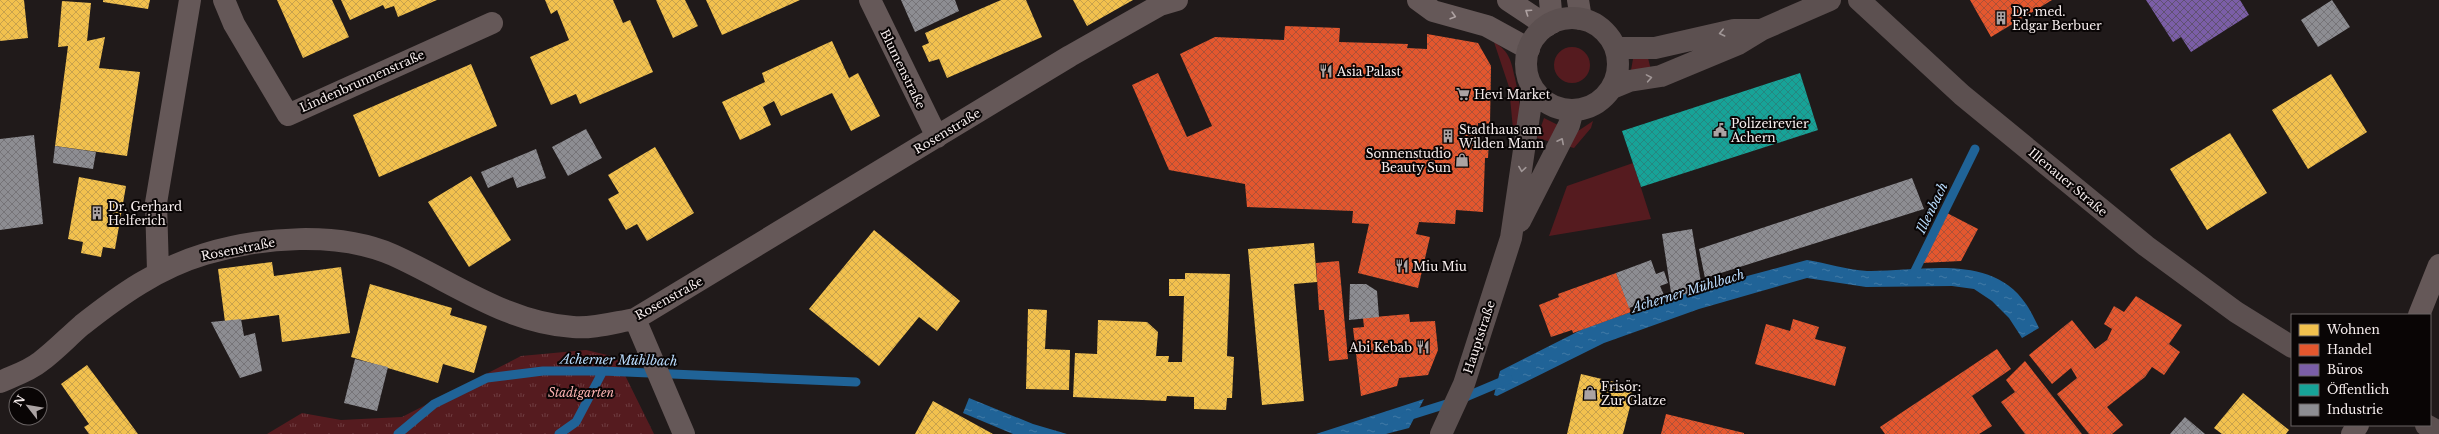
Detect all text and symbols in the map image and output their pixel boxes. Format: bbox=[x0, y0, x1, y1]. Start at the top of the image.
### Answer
place label: Dr. med. Edgar Berbuer bbox=[2012, 4, 2102, 33]
one-way arrow bbox=[1525, 9, 1532, 17]
building icon: Dr. med. Edgar Berbuer bbox=[1993, 10, 2009, 26]
one-way arrow bbox=[1449, 11, 1456, 20]
street label: Blumenstraße bbox=[877, 27, 929, 111]
one-way arrow bbox=[1719, 28, 1725, 36]
street label: Lindenbrunnenstraße bbox=[297, 47, 427, 115]
restaurant icon: Asia Palast bbox=[1318, 63, 1334, 79]
place label: Asia Palast bbox=[1336, 64, 1402, 79]
one-way arrow bbox=[1646, 74, 1653, 83]
supermarket icon: Hevi Market bbox=[1455, 86, 1471, 102]
place label: Hevi Market bbox=[1474, 87, 1551, 102]
street label: Rosenstraße bbox=[911, 105, 983, 157]
place label: Polizeirevier Achern bbox=[1730, 116, 1809, 145]
place label: Stadthaus am Wilden Mann bbox=[1458, 122, 1544, 151]
public building icon: Polizeirevier Achern bbox=[1712, 122, 1728, 138]
building icon: Stadthaus am Wilden Mann bbox=[1440, 128, 1456, 144]
one-way arrow bbox=[1556, 137, 1564, 145]
street label: Illenauer Straße bbox=[2026, 145, 2110, 219]
place label: Sonnenstudio Beauty Sun bbox=[1366, 146, 1451, 175]
shop icon: Sonnenstudio Beauty Sun bbox=[1454, 152, 1470, 168]
one-way arrow bbox=[1518, 166, 1527, 172]
water label: Illenbach bbox=[1912, 180, 1952, 237]
place label: Dr. Gerhard Helferich bbox=[108, 199, 182, 228]
building icon: Dr. Gerhard Helferich bbox=[89, 205, 105, 221]
street label: Rosenstraße bbox=[200, 234, 276, 264]
restaurant icon: Miu Miu bbox=[1394, 258, 1410, 274]
place label: Miu Miu bbox=[1413, 259, 1467, 274]
water label: Acherner Mühlbach bbox=[1628, 266, 1747, 317]
street label: Rosenstraße bbox=[632, 273, 706, 323]
street label: Hauptstraße bbox=[1460, 298, 1498, 375]
legend bbox=[2291, 314, 2431, 426]
text: Wohnen bbox=[2326, 322, 2380, 337]
restaurant icon: Abi Kebab bbox=[1415, 339, 1431, 355]
place label: Abi Kebab bbox=[1348, 340, 1412, 355]
text: Handel bbox=[2327, 342, 2372, 357]
water label: Acherner Mühlbach bbox=[558, 350, 678, 370]
text: Büros bbox=[2327, 362, 2363, 377]
place label: Frisör: Zur Glatze bbox=[1601, 379, 1666, 408]
text: Öffentlich bbox=[2327, 381, 2389, 397]
park label: Stadtgarten bbox=[548, 385, 615, 400]
shop icon: Frisör: Zur Glatze bbox=[1582, 385, 1598, 401]
north arrow bbox=[8, 386, 48, 426]
text: N bbox=[11, 392, 28, 409]
text: Industrie bbox=[2327, 402, 2383, 417]

